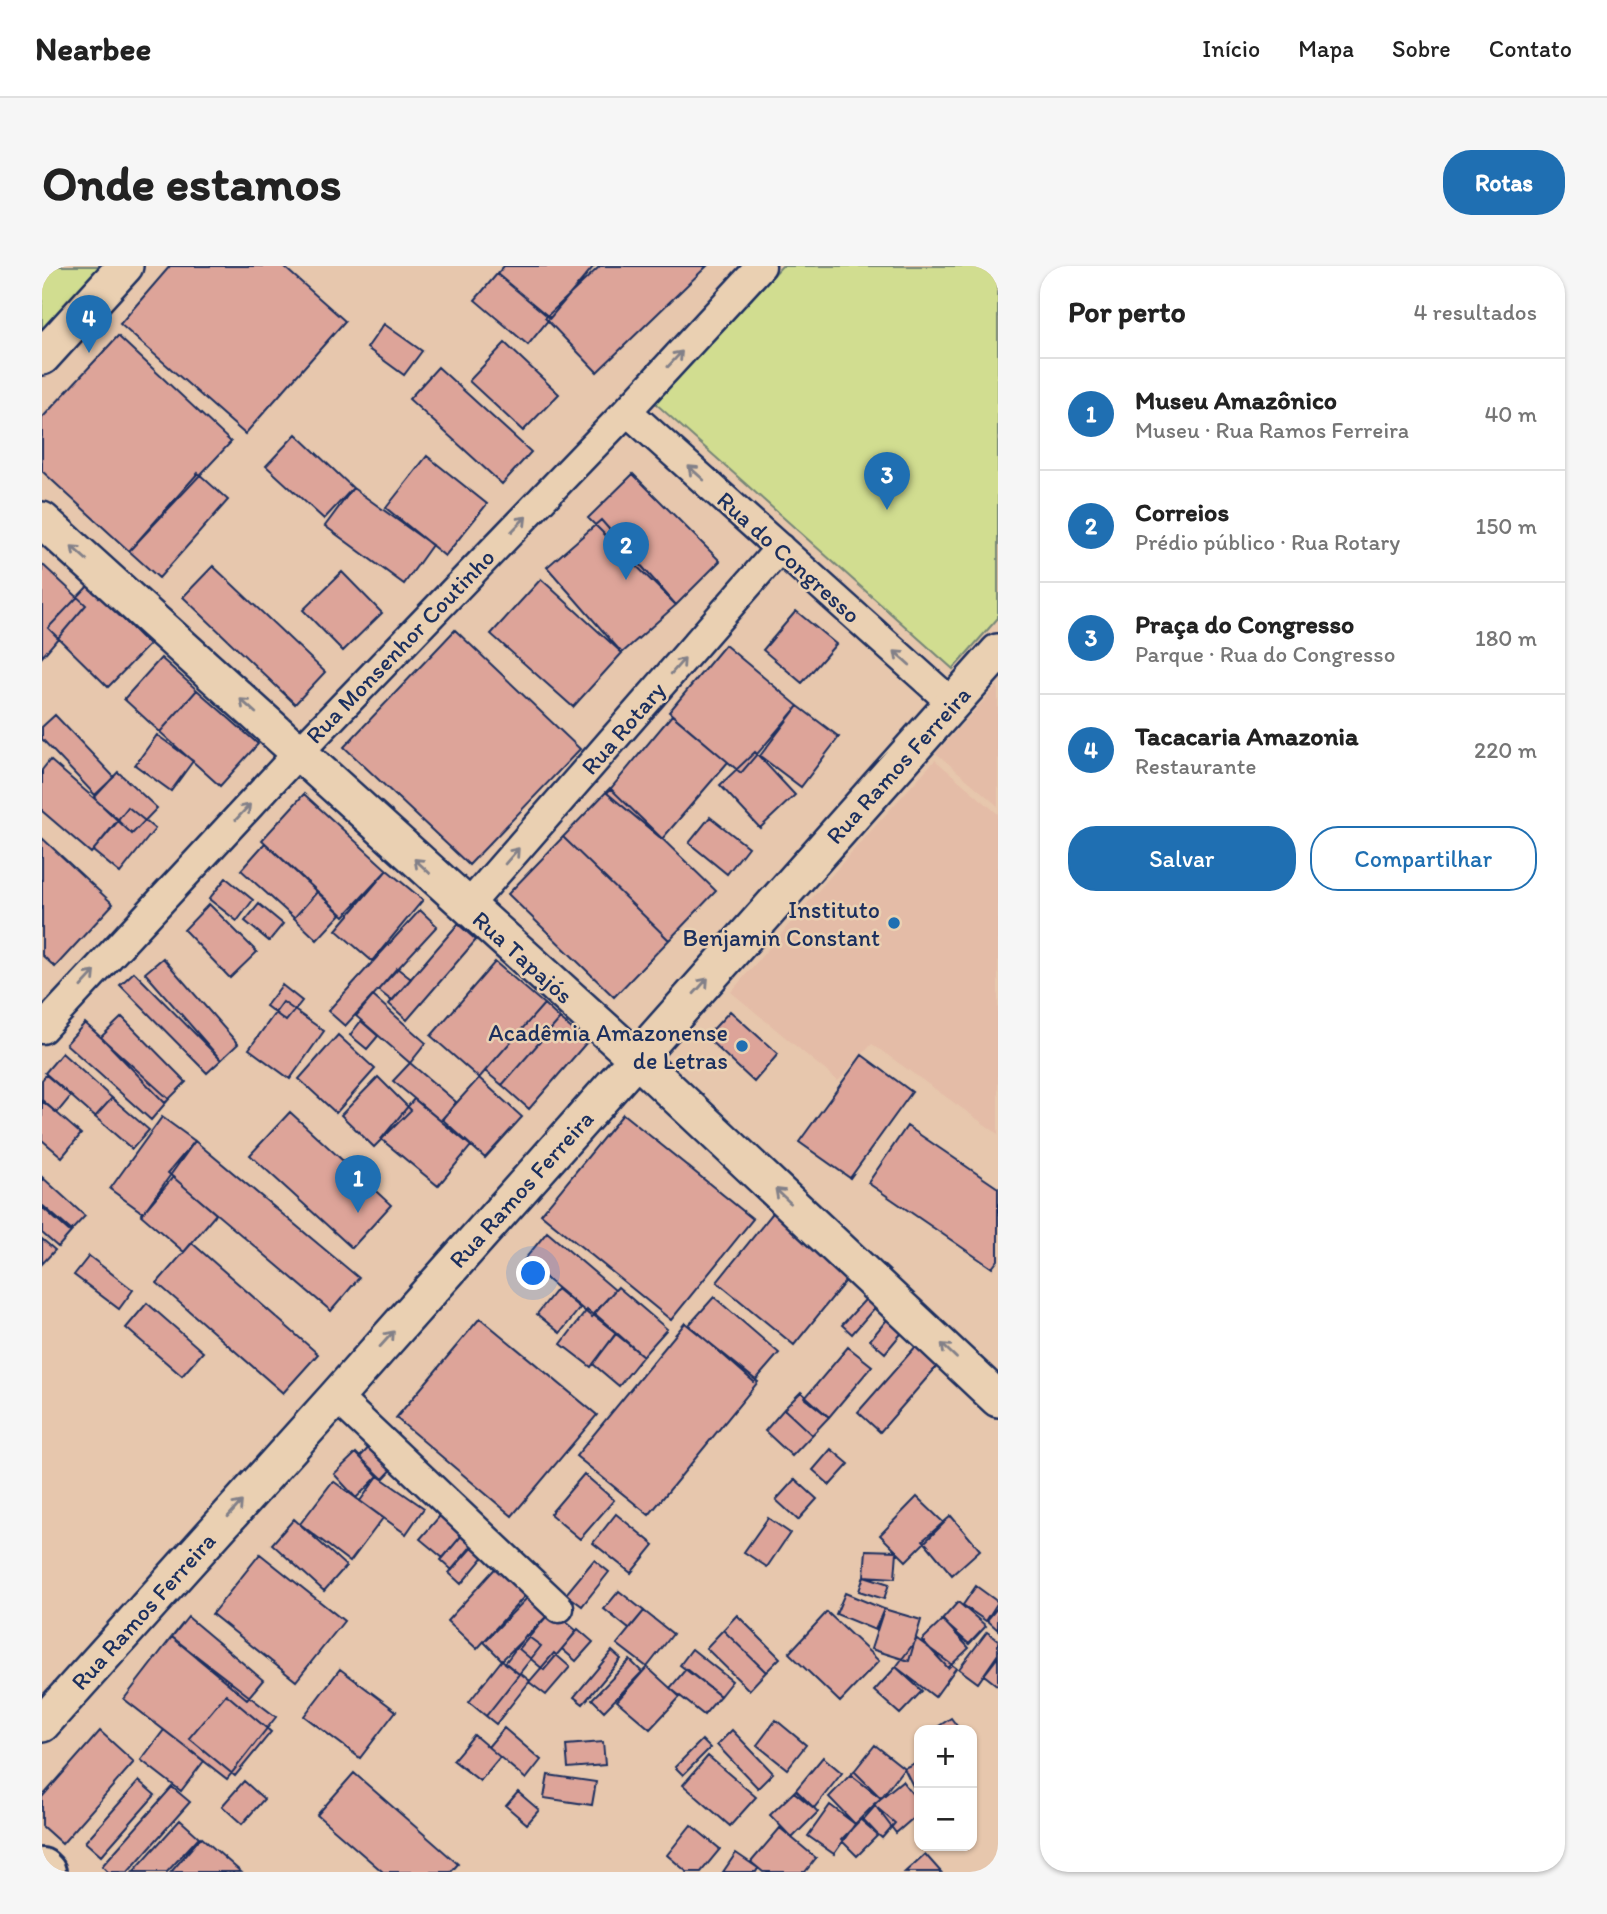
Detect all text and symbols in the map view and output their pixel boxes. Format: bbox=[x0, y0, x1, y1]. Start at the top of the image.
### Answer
text: Nearbee bbox=[35, 29, 151, 68]
text: Início bbox=[1202, 34, 1260, 63]
text: Mapa bbox=[1298, 34, 1354, 63]
text: Sobre bbox=[1392, 34, 1451, 63]
text: Contato bbox=[1489, 34, 1572, 63]
button: Rotas bbox=[1443, 150, 1565, 215]
text: Onde estamos bbox=[42, 153, 342, 212]
text: Por perto bbox=[1068, 293, 1186, 330]
pin: 4 bbox=[66, 295, 112, 353]
text: 4 resultados bbox=[1414, 298, 1537, 326]
one-way arrow bbox=[667, 351, 684, 368]
text: Museu Amazônico bbox=[1135, 384, 1337, 416]
text: 1 bbox=[1086, 400, 1096, 428]
text: 40 m bbox=[1484, 400, 1537, 428]
text: Museu · Rua Ramos Ferreira bbox=[1135, 416, 1409, 444]
pin: 3 bbox=[864, 452, 910, 510]
one-way arrow bbox=[687, 465, 705, 481]
street label: Rua do Congresso bbox=[711, 485, 867, 629]
text: Correios bbox=[1135, 496, 1229, 528]
text: 2 bbox=[1085, 512, 1097, 540]
text: 150 m bbox=[1476, 512, 1537, 540]
one-way arrow bbox=[510, 515, 527, 532]
pin: 2 bbox=[603, 522, 649, 580]
text: Prédio público · Rua Rotary bbox=[1135, 528, 1400, 556]
street label: Rua Monsenhor Coutinho bbox=[299, 543, 501, 749]
one-way arrow bbox=[71, 545, 88, 562]
text: Praça do Congresso bbox=[1135, 608, 1354, 640]
text: 3 bbox=[1085, 624, 1097, 652]
text: 180 m bbox=[1475, 624, 1537, 652]
text: Parque · Rua do Congresso bbox=[1135, 640, 1395, 668]
one-way arrow bbox=[893, 650, 911, 666]
one-way arrow bbox=[670, 657, 686, 675]
street label: Rua Rotary bbox=[575, 675, 672, 781]
street label: Rua Ramos Ferreira bbox=[820, 680, 976, 850]
one-way arrow bbox=[239, 698, 257, 714]
text: Tacacaria Amazonia bbox=[1135, 720, 1359, 752]
text: 4 bbox=[1084, 736, 1098, 764]
text: 220 m bbox=[1474, 736, 1537, 764]
text: Restaurante bbox=[1135, 752, 1256, 780]
one-way arrow bbox=[235, 803, 251, 821]
button: Salvar bbox=[1068, 826, 1296, 891]
button: Compartilhar bbox=[1310, 826, 1537, 891]
one-way arrow bbox=[504, 847, 520, 865]
one-way arrow bbox=[414, 857, 431, 874]
place label: Instituto Benjamin Constant bbox=[683, 895, 880, 952]
street label: Rua Tapajós bbox=[467, 904, 579, 1010]
marker: Instituto Benjamin Constant bbox=[886, 915, 902, 931]
one-way arrow bbox=[80, 971, 97, 988]
one-way arrow bbox=[693, 978, 709, 996]
place label: Acadêmia Amazonense de Letras bbox=[488, 1018, 728, 1075]
marker: Acadêmia Amazonense de Letras bbox=[734, 1038, 750, 1054]
street label: Rua Ramos Ferreira bbox=[443, 1104, 599, 1274]
pin: 1 bbox=[335, 1155, 381, 1213]
one-way arrow bbox=[774, 1188, 792, 1204]
your location bbox=[516, 1256, 550, 1290]
one-way arrow bbox=[379, 1331, 395, 1349]
one-way arrow bbox=[941, 1343, 958, 1360]
one-way arrow bbox=[227, 1500, 243, 1518]
street label: Rua Ramos Ferreira bbox=[65, 1526, 221, 1696]
map controls bbox=[914, 1725, 977, 1851]
button: + bbox=[914, 1725, 977, 1788]
button: − bbox=[914, 1788, 977, 1851]

